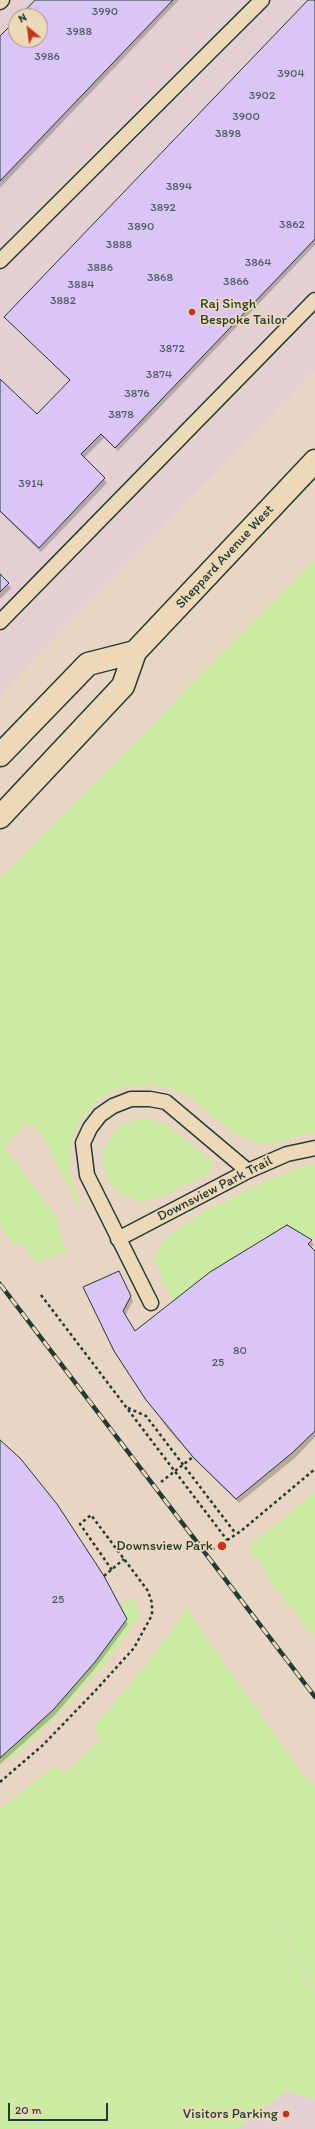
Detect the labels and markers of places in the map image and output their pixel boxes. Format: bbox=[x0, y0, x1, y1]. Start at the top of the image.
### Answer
place label: Raj Singh Bespoke Tailor bbox=[200, 296, 287, 328]
marker: Raj Singh Bespoke Tailor bbox=[187, 307, 197, 317]
place label: Downsview Park bbox=[116, 1538, 213, 1554]
marker: Downsview Park bbox=[216, 1540, 228, 1552]
place label: Visitors Parking bbox=[183, 2106, 278, 2122]
marker: Visitors Parking bbox=[281, 2109, 291, 2119]

